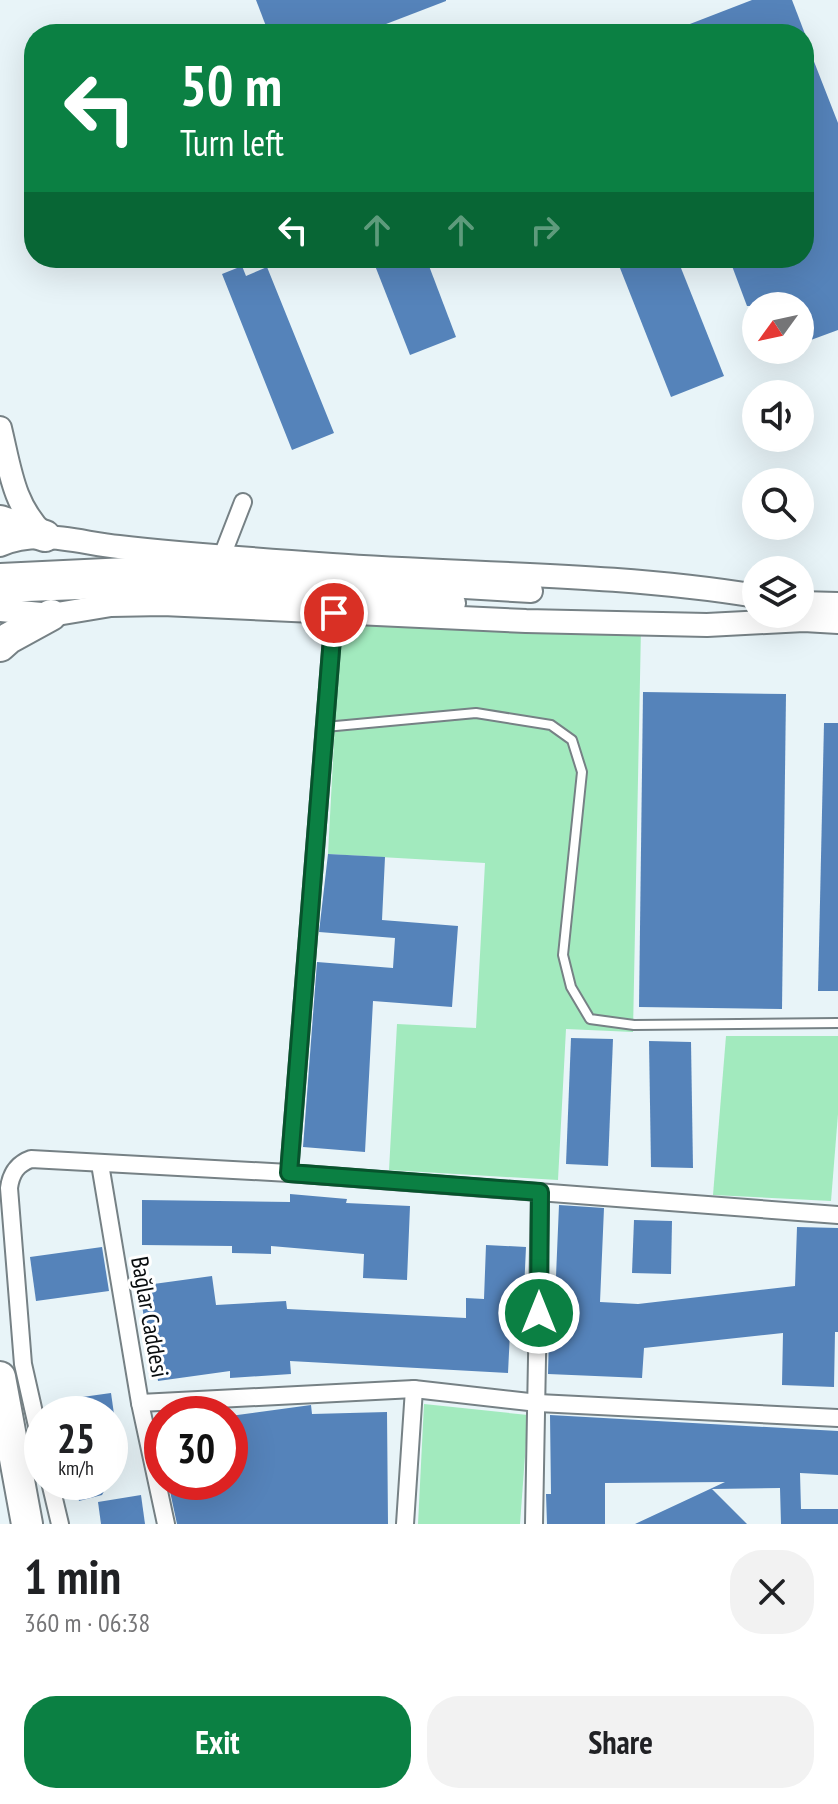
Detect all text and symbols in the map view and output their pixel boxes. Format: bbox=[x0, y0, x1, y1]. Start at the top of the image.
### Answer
text: 50 m bbox=[180, 49, 282, 121]
icon: left bbox=[48, 56, 152, 160]
text: Turn left bbox=[180, 119, 284, 166]
icon: left bbox=[271, 208, 315, 252]
icon: ahead bbox=[355, 208, 399, 252]
icon: ahead bbox=[439, 208, 483, 252]
icon: right bbox=[523, 208, 567, 252]
north arrow bbox=[742, 292, 814, 364]
map controls bbox=[742, 292, 814, 628]
button: sound bbox=[742, 380, 814, 452]
button: search bbox=[742, 468, 814, 540]
button: layers bbox=[742, 556, 814, 628]
pin bbox=[300, 579, 368, 647]
icon: arrive bbox=[312, 591, 356, 635]
street label: Bağlar Caddesi bbox=[124, 1254, 176, 1380]
position arrow bbox=[497, 1271, 581, 1355]
speed limit sign: 30 bbox=[144, 1396, 248, 1500]
text: 25 bbox=[57, 1412, 95, 1464]
text: km/h bbox=[58, 1455, 94, 1481]
text: 1 min bbox=[24, 1545, 121, 1607]
button: close bbox=[730, 1550, 814, 1634]
text: 360 m · 06:38 bbox=[24, 1606, 150, 1639]
button: Exit bbox=[24, 1696, 411, 1788]
button: Share bbox=[427, 1696, 814, 1788]

